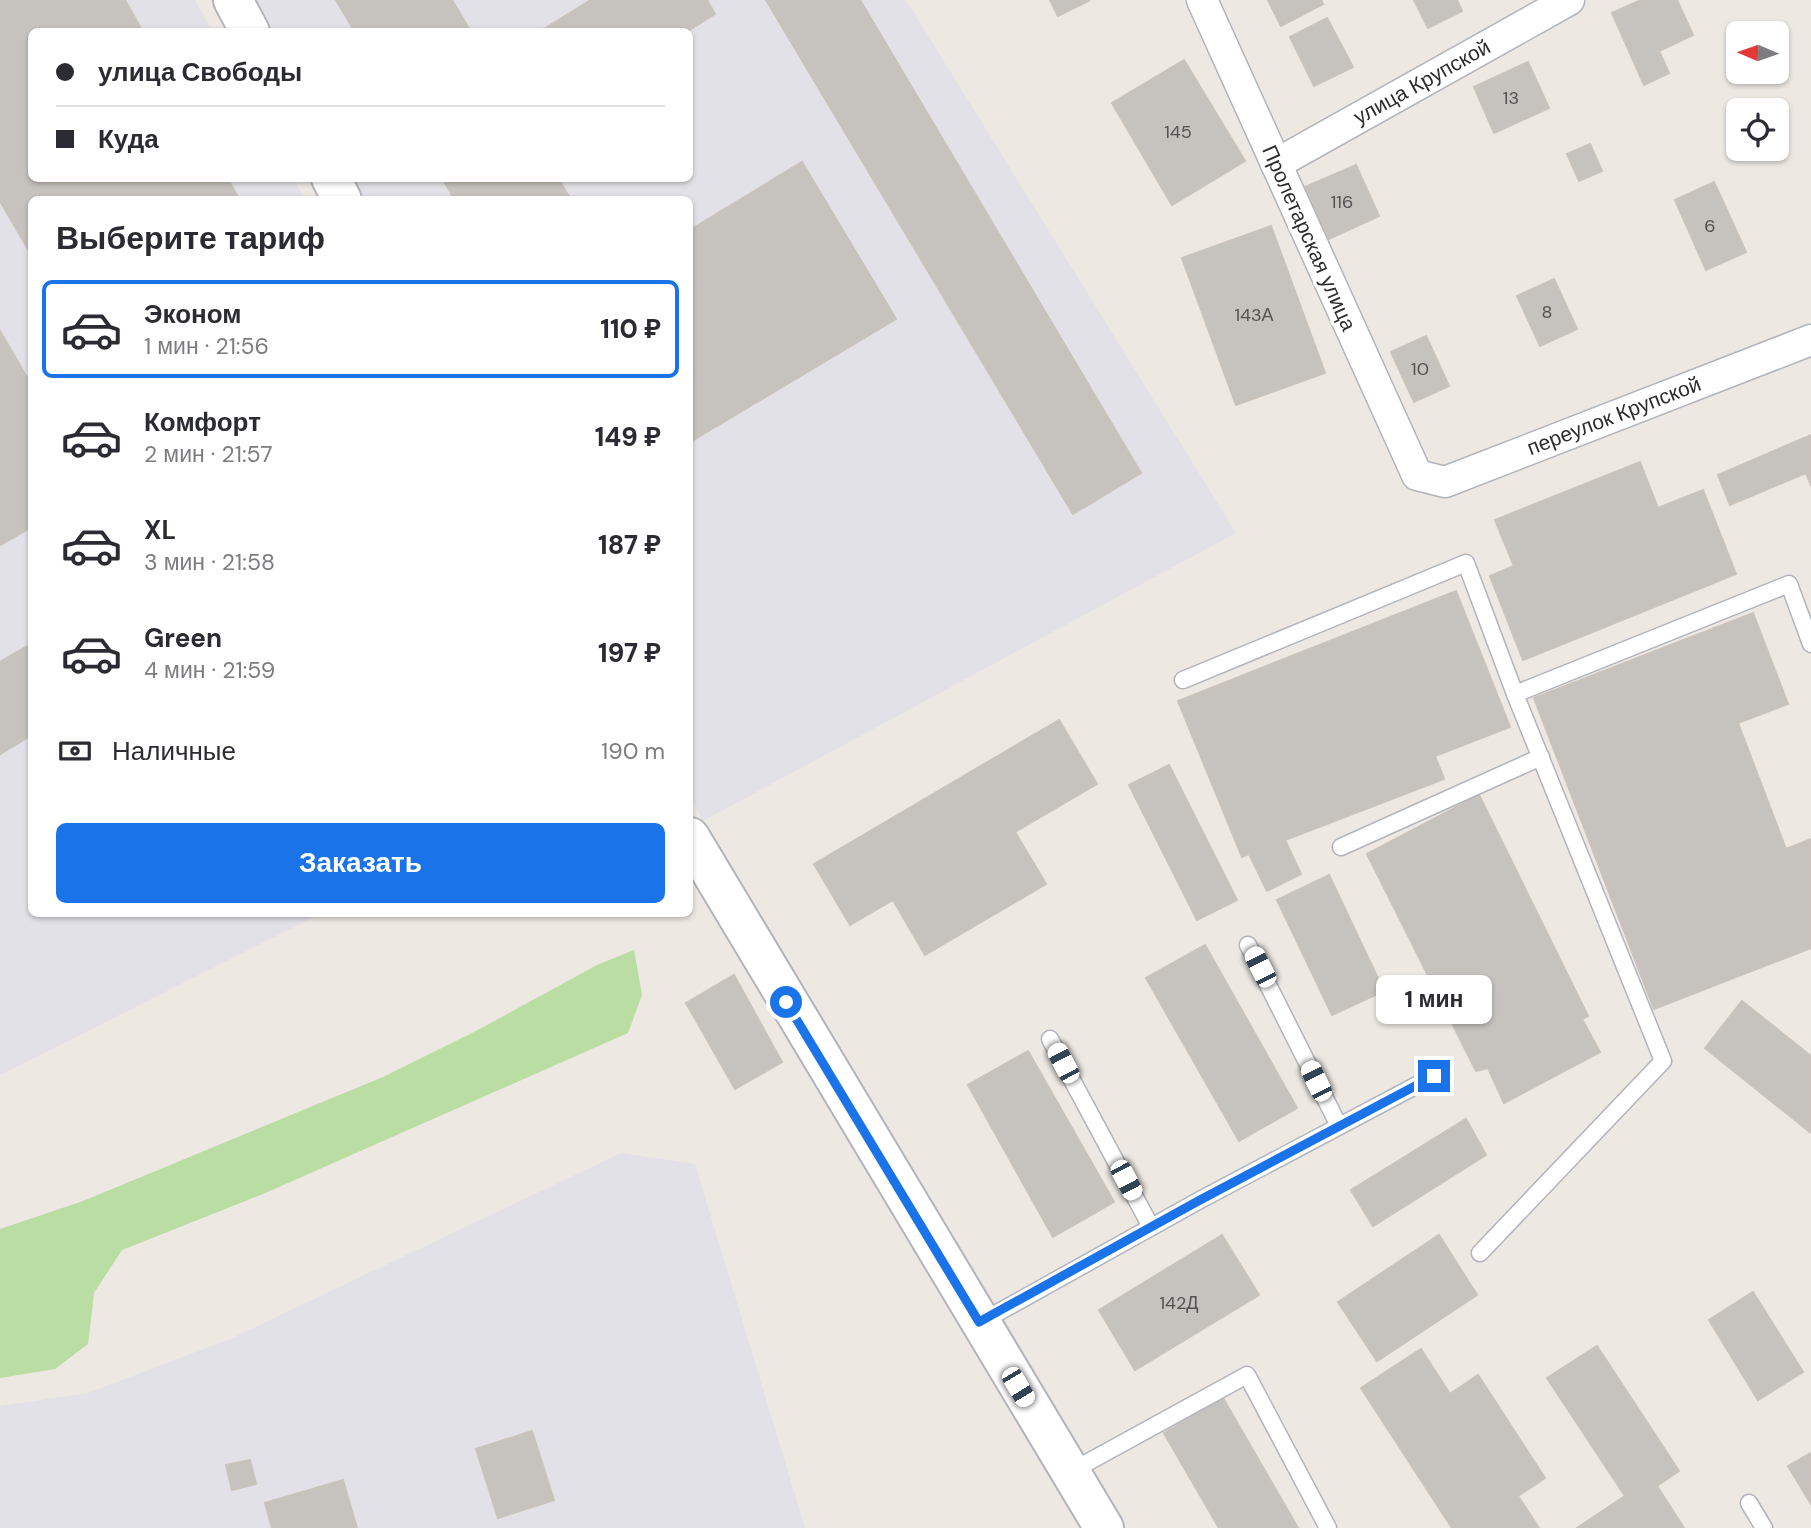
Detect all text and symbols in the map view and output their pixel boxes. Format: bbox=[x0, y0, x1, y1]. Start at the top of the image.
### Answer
north arrow bbox=[1726, 21, 1788, 84]
map controls bbox=[1726, 21, 1789, 161]
street label: улица Крупской bbox=[1349, 33, 1495, 131]
text: улица Свободы bbox=[98, 55, 302, 89]
house number: 13 bbox=[1503, 86, 1519, 110]
button: locate bbox=[1726, 98, 1789, 161]
house number: 145 bbox=[1164, 120, 1192, 144]
text: Куда bbox=[98, 122, 159, 156]
street label: Пролетарская улица bbox=[1255, 141, 1363, 336]
house number: 116 bbox=[1331, 190, 1353, 214]
house number: 6 bbox=[1704, 214, 1716, 238]
text: Выберите тариф bbox=[56, 217, 325, 259]
text: Эконом bbox=[144, 297, 242, 331]
icon: car bbox=[60, 298, 123, 361]
house number: 8 bbox=[1542, 300, 1552, 324]
house number: 143А bbox=[1234, 303, 1274, 327]
text: 110 ₽ bbox=[600, 312, 661, 346]
text: 1 мин · 21:56 bbox=[144, 331, 269, 361]
house number: 10 bbox=[1411, 357, 1429, 381]
street label: переулок Крупской bbox=[1523, 370, 1705, 462]
text: Комфорт bbox=[144, 405, 261, 439]
icon: car bbox=[60, 406, 123, 469]
text: 149 ₽ bbox=[595, 420, 661, 454]
text: 2 мин · 21:57 bbox=[144, 439, 273, 469]
text: XL bbox=[144, 513, 176, 547]
icon: car bbox=[60, 514, 123, 577]
text: 187 ₽ bbox=[598, 528, 661, 562]
text: 3 мин · 21:58 bbox=[144, 547, 275, 577]
text: Green bbox=[144, 621, 222, 655]
icon: car bbox=[60, 622, 123, 685]
text: 197 ₽ bbox=[598, 636, 661, 670]
text: 4 мин · 21:59 bbox=[144, 655, 275, 685]
icon: cash bbox=[56, 732, 94, 770]
text: Наличные bbox=[112, 734, 236, 768]
text: 190 m bbox=[601, 736, 665, 766]
button: Заказать bbox=[56, 823, 665, 903]
car bbox=[1242, 944, 1279, 990]
callout: 1 мин bbox=[1376, 974, 1492, 1024]
text: 1 мин bbox=[1405, 984, 1463, 1014]
route start bbox=[770, 986, 802, 1018]
car bbox=[1044, 1040, 1083, 1086]
car bbox=[1298, 1058, 1335, 1104]
route end bbox=[1418, 1060, 1450, 1092]
car bbox=[1107, 1157, 1146, 1203]
house number: 142Д bbox=[1159, 1291, 1199, 1315]
car bbox=[999, 1364, 1038, 1410]

